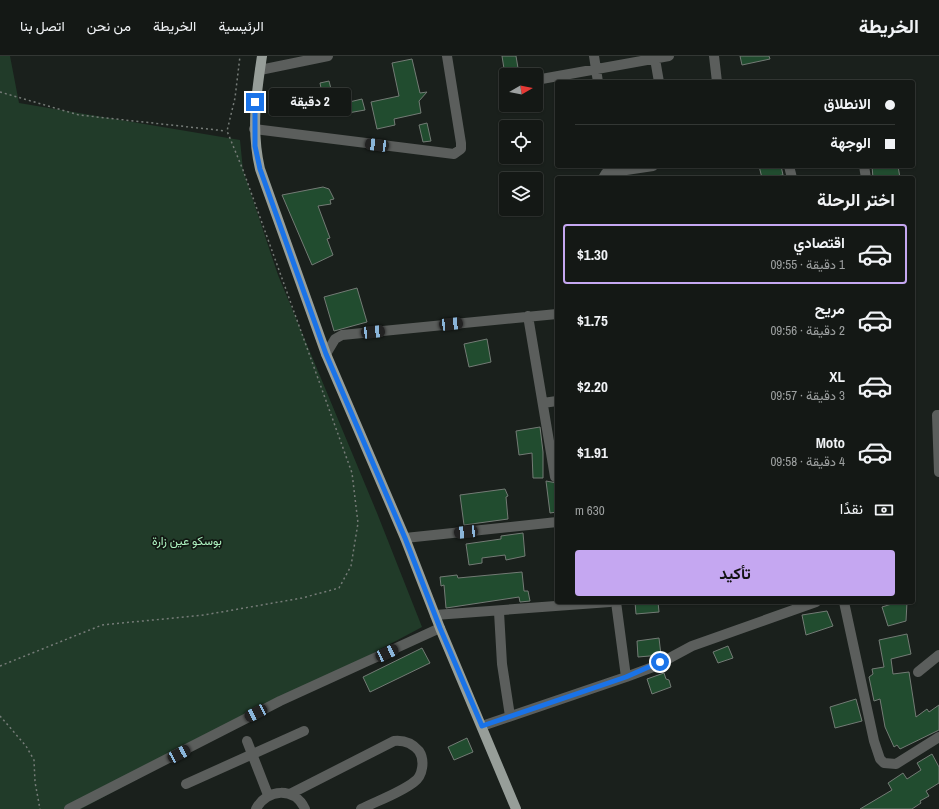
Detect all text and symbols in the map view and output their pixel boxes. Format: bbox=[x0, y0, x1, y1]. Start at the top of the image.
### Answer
text: الخريطة bbox=[859, 13, 919, 39]
text: اتصل بنا bbox=[20, 17, 65, 35]
text: من نحن bbox=[87, 17, 131, 35]
text: الخريطة bbox=[153, 17, 196, 35]
text: الرئيسية bbox=[218, 17, 264, 35]
north arrow bbox=[499, 68, 543, 112]
map controls bbox=[499, 68, 543, 216]
callout: 2 دقيقة bbox=[269, 88, 351, 116]
route end bbox=[246, 93, 264, 111]
text: 2 دقيقة bbox=[290, 93, 330, 110]
text: الانطلاق bbox=[824, 93, 871, 114]
button: locate bbox=[499, 120, 543, 164]
text: الوجهة bbox=[830, 132, 871, 153]
car bbox=[364, 138, 390, 152]
button: layers bbox=[499, 172, 543, 216]
text: اختر الرحلة bbox=[817, 187, 895, 212]
text: اقتصادي bbox=[793, 232, 845, 253]
icon: car bbox=[857, 236, 893, 272]
text: $1.30 bbox=[577, 244, 608, 265]
text: 1 دقيقة · 09:55 bbox=[770, 256, 845, 273]
text: مريح bbox=[815, 298, 845, 319]
icon: car bbox=[857, 302, 893, 338]
text: $1.75 bbox=[577, 310, 608, 331]
car bbox=[438, 317, 464, 331]
text: 2 دقيقة · 09:56 bbox=[770, 322, 845, 339]
car bbox=[360, 325, 386, 339]
text: XL bbox=[829, 366, 845, 387]
icon: car bbox=[857, 368, 893, 404]
text: $2.20 bbox=[577, 376, 608, 397]
text: 3 دقيقة · 09:57 bbox=[770, 387, 845, 404]
text: Moto bbox=[816, 432, 845, 453]
icon: car bbox=[857, 434, 893, 470]
text: $1.91 bbox=[577, 442, 608, 463]
text: 4 دقيقة · 09:58 bbox=[770, 453, 845, 470]
text: نقدًا bbox=[840, 498, 863, 519]
icon: cash bbox=[873, 499, 895, 521]
text: 630 m bbox=[575, 502, 605, 519]
car bbox=[453, 525, 479, 539]
park label: بوسكو عين زارة bbox=[152, 533, 222, 549]
button: تأكيد bbox=[575, 550, 895, 596]
car bbox=[374, 642, 400, 664]
route start bbox=[651, 653, 669, 671]
car bbox=[243, 702, 269, 724]
car bbox=[166, 743, 192, 765]

